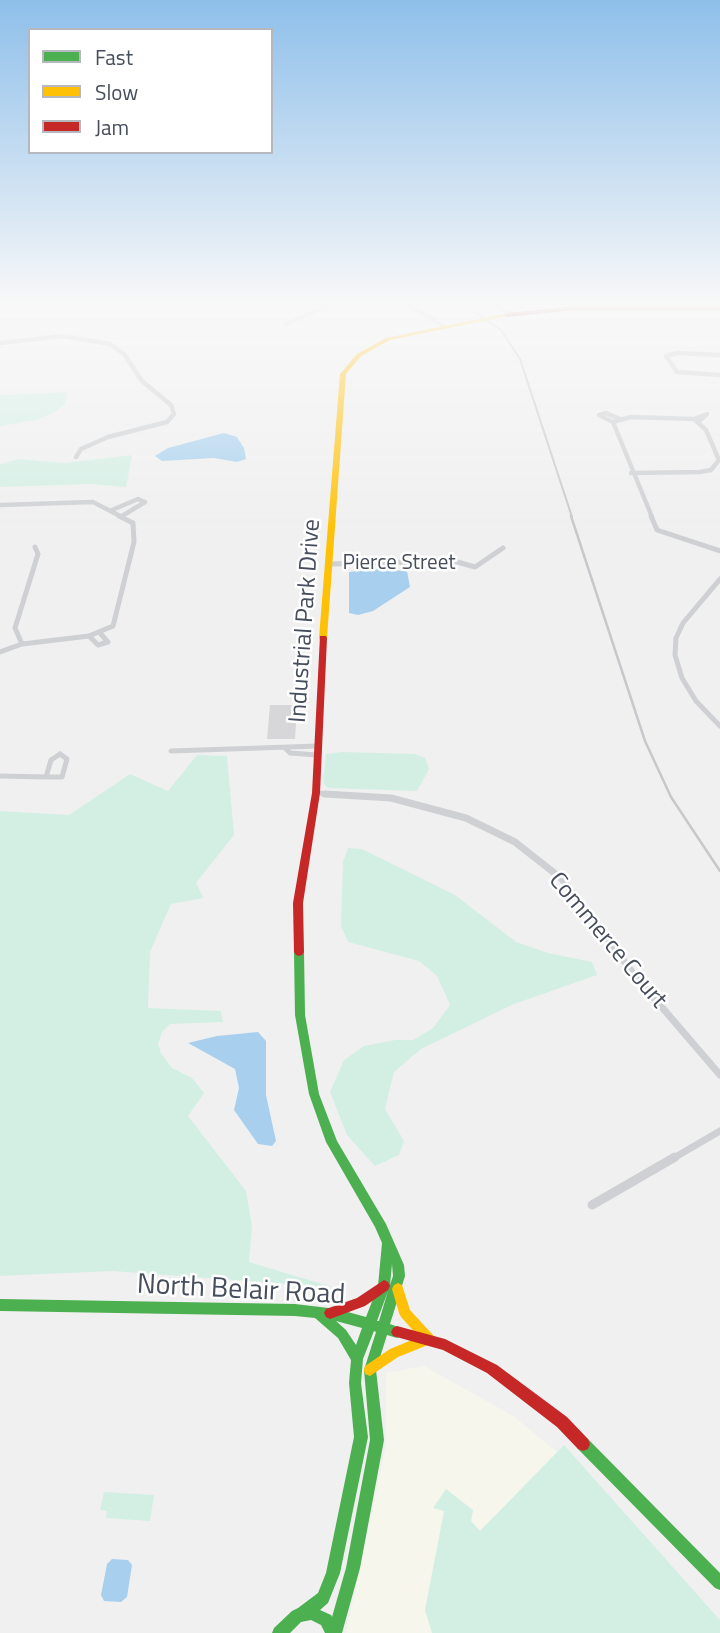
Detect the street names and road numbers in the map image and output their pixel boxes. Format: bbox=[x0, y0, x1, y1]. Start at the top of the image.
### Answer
street label: Industrial Park Drive bbox=[285, 518, 327, 724]
street label: Pierce Street bbox=[342, 551, 456, 577]
street label: Commerce Court bbox=[542, 867, 672, 1015]
street label: North Belair Road bbox=[136, 1269, 346, 1313]

